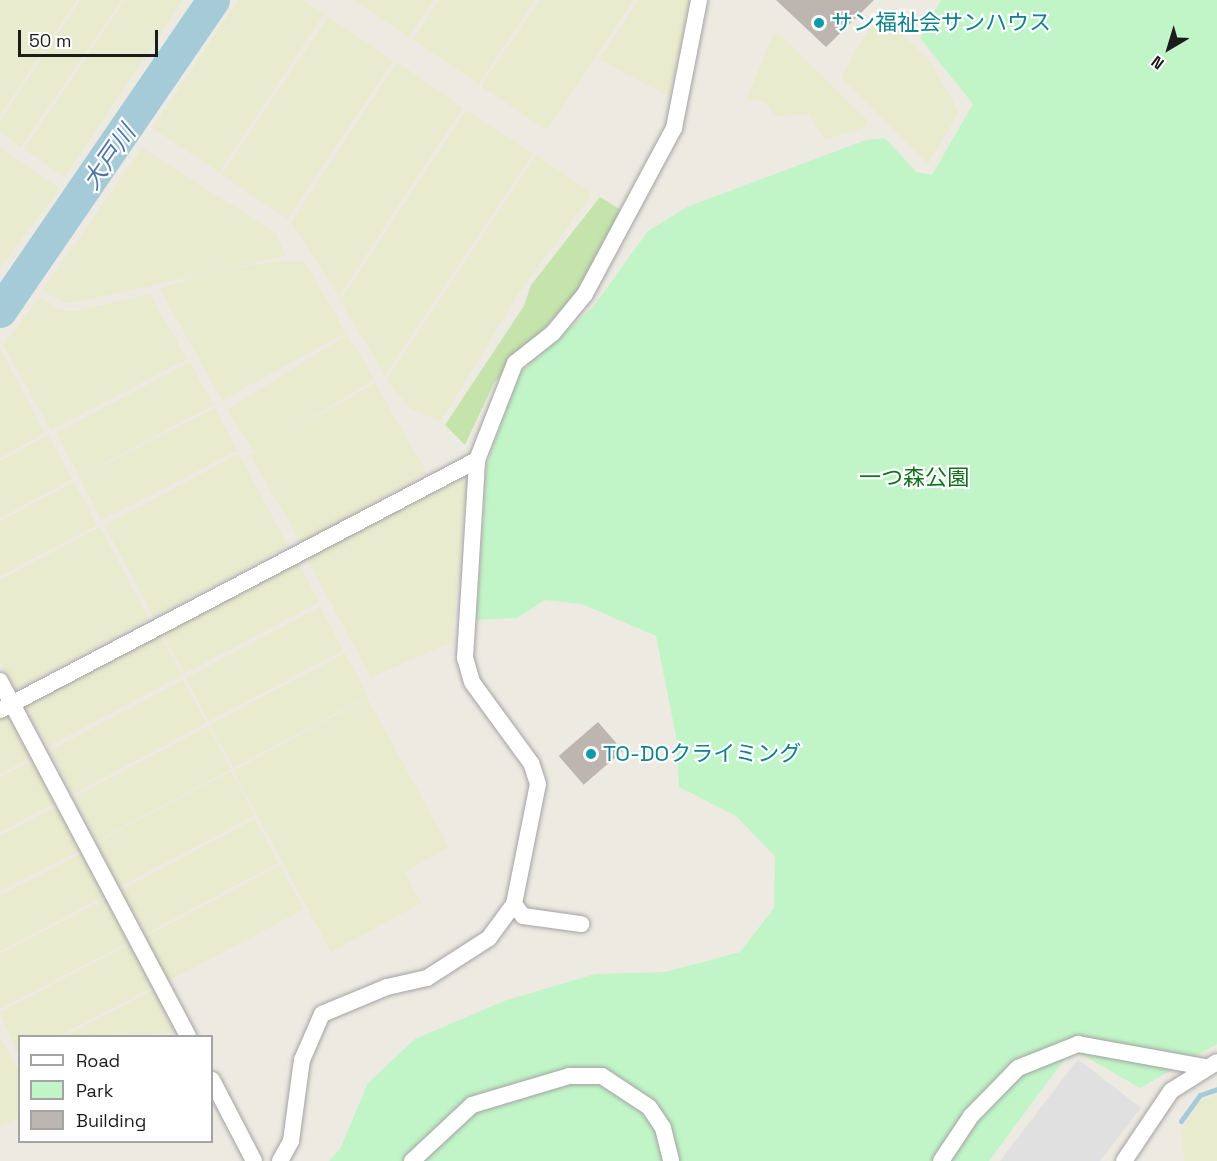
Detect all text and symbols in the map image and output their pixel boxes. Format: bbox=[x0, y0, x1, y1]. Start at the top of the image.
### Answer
place label: サン福祉会サンハウス bbox=[831, 10, 1051, 36]
marker: サン福祉会サンハウス bbox=[812, 16, 826, 30]
scale bar bbox=[21, 18, 160, 56]
north arrow bbox=[1139, 18, 1199, 78]
text: 50 m bbox=[29, 29, 71, 52]
text: N bbox=[1147, 51, 1168, 74]
water label: 大戸川 bbox=[77, 119, 141, 195]
park label: 一つ森公園 bbox=[859, 465, 969, 491]
place label: TO-DOクライミング bbox=[603, 741, 801, 767]
marker: TO-DOクライミング bbox=[584, 747, 598, 761]
legend bbox=[18, 1035, 213, 1143]
text: Road bbox=[76, 1049, 120, 1072]
text: Park bbox=[76, 1079, 113, 1102]
text: Building bbox=[76, 1109, 146, 1132]

